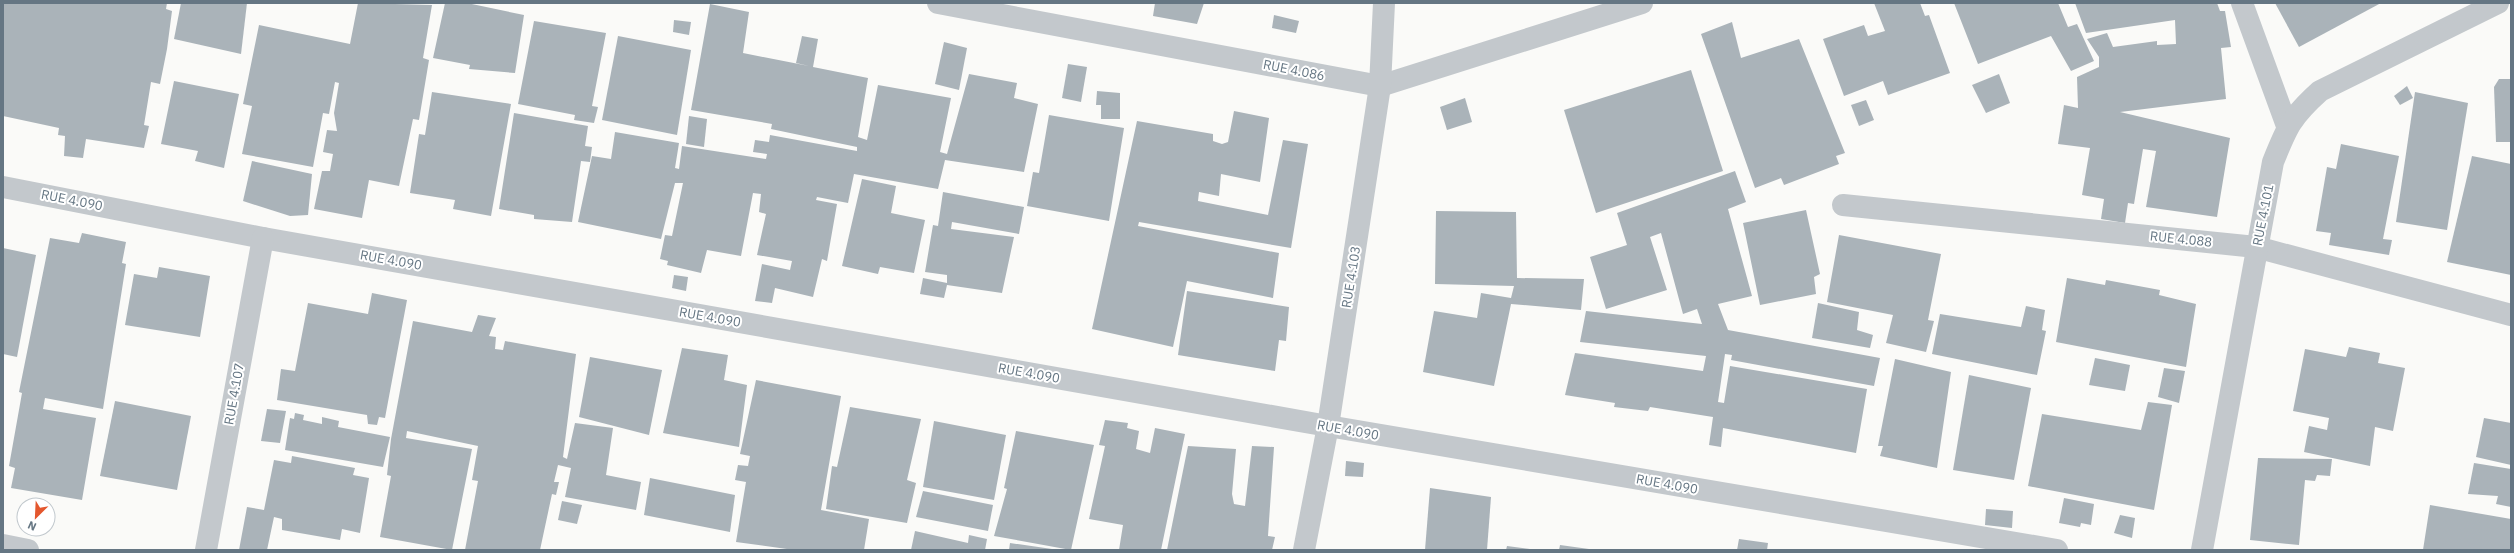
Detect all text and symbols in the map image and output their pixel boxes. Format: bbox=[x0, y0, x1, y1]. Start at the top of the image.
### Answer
street label: RUE 4.086 bbox=[1262, 56, 1326, 84]
street label: RUE 4.101 bbox=[2249, 183, 2277, 247]
street label: RUE 4.090 bbox=[40, 186, 104, 214]
street label: RUE 4.088 bbox=[2149, 227, 2213, 251]
street label: RUE 4.103 bbox=[1338, 245, 1364, 309]
street label: RUE 4.090 bbox=[359, 246, 423, 274]
street label: RUE 4.090 bbox=[678, 303, 742, 331]
street label: RUE 4.090 bbox=[997, 359, 1061, 387]
street label: RUE 4.107 bbox=[220, 362, 248, 426]
street label: RUE 4.090 bbox=[1316, 416, 1380, 444]
street label: RUE 4.090 bbox=[1635, 470, 1699, 498]
north arrow bbox=[16, 497, 56, 537]
text: N bbox=[25, 518, 38, 534]

